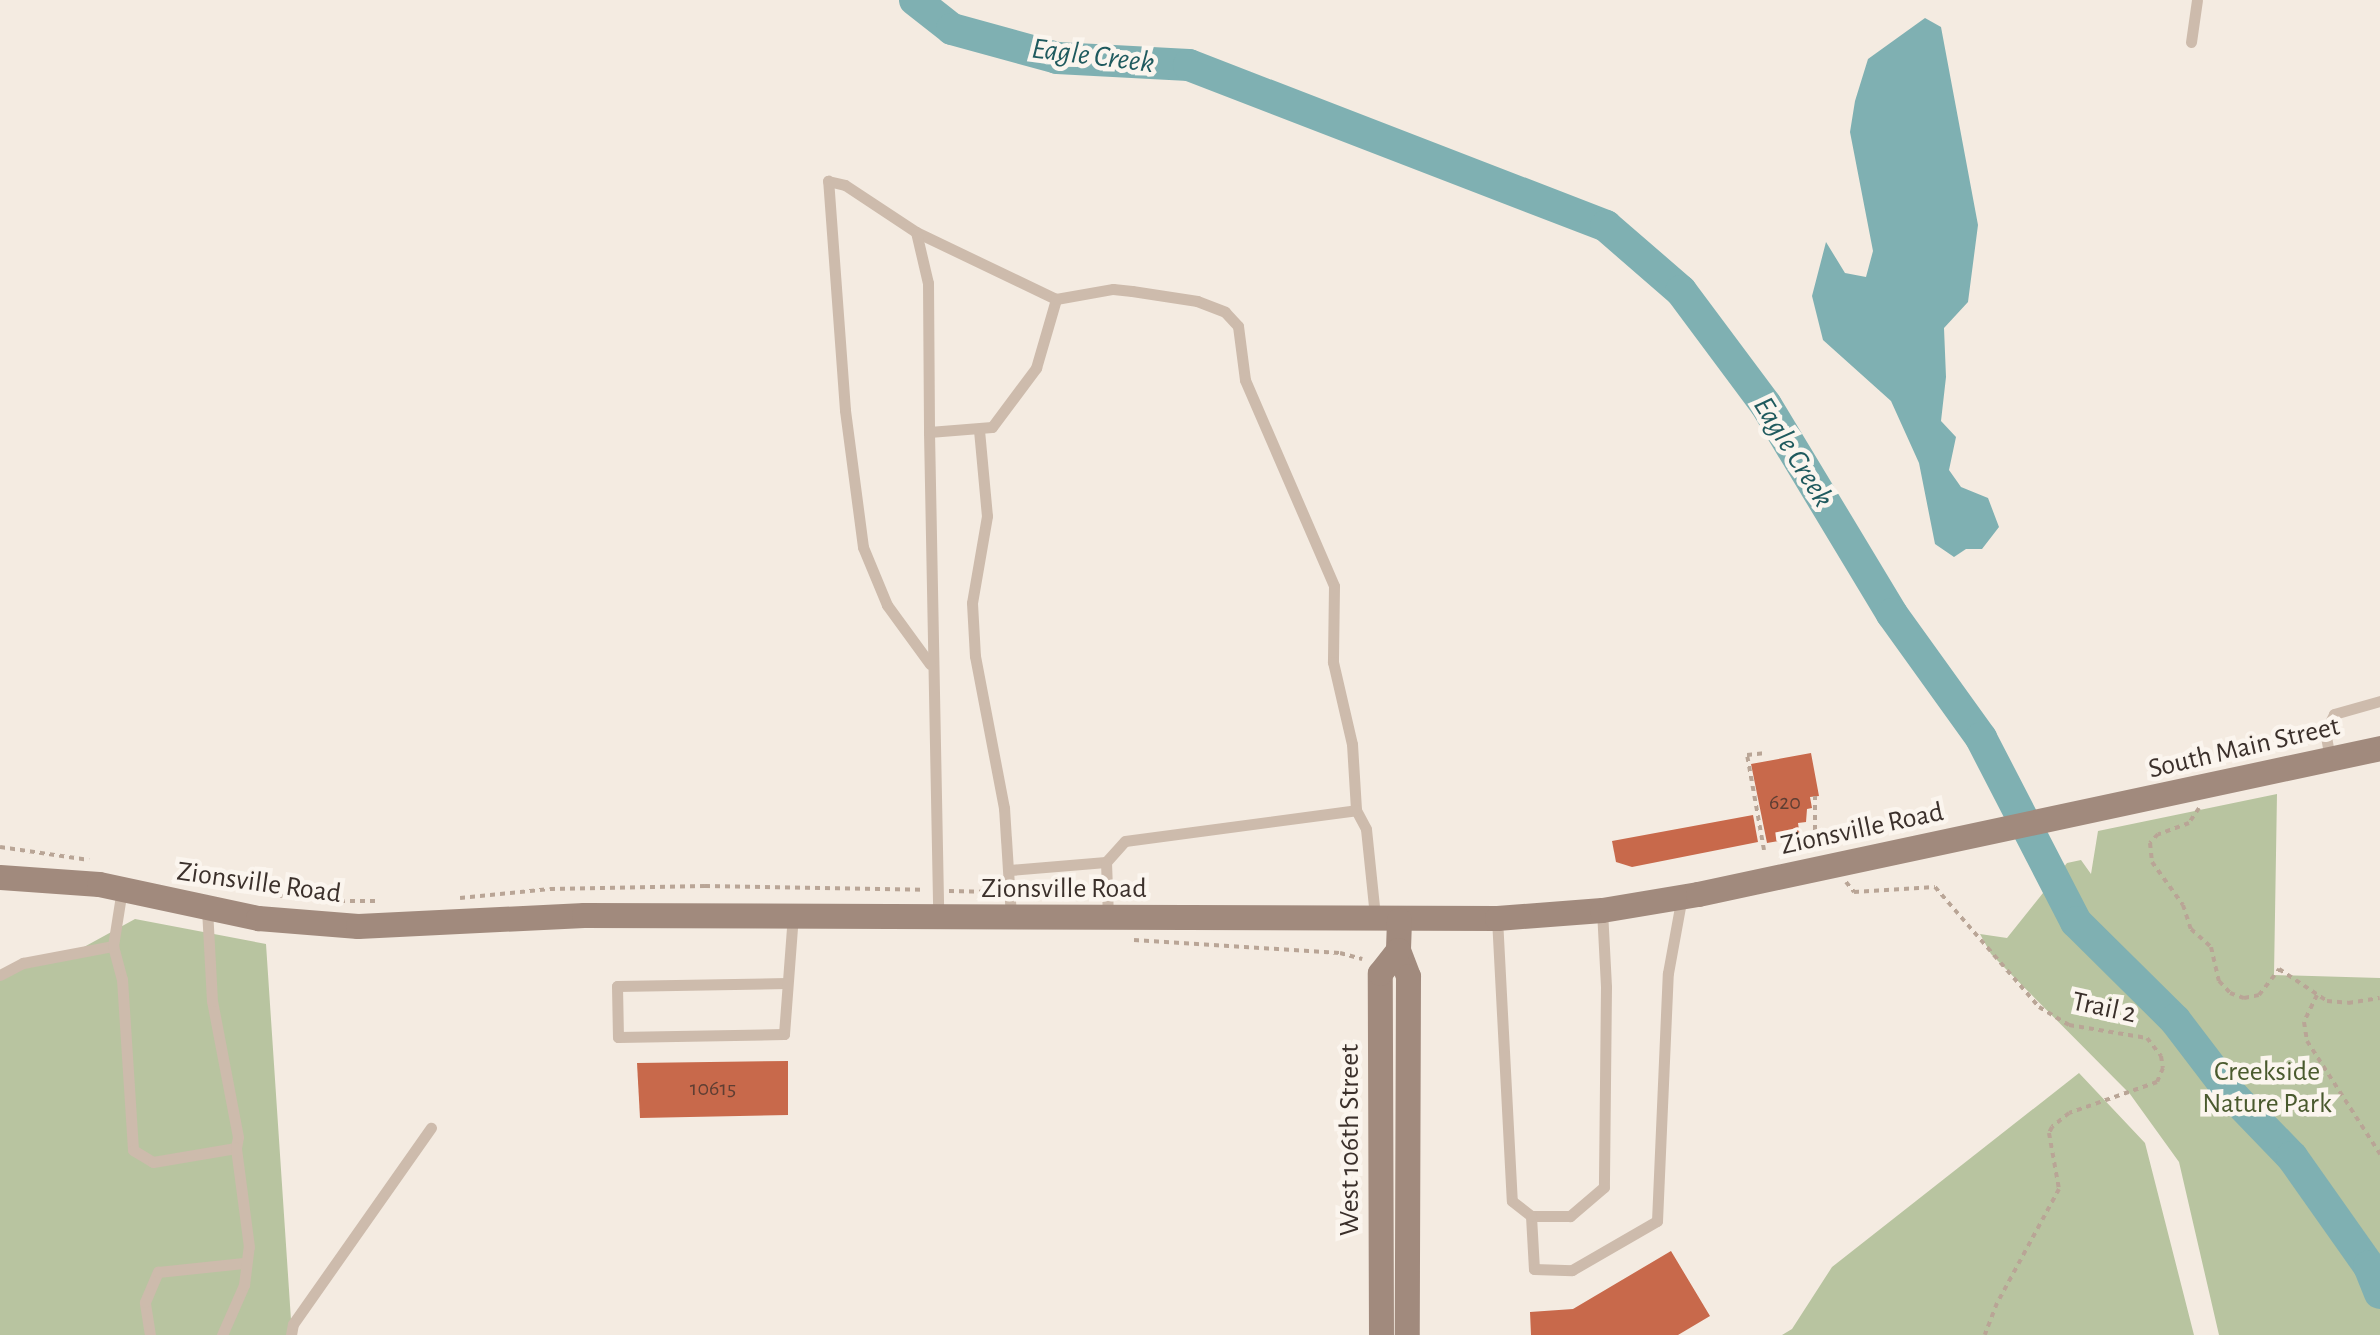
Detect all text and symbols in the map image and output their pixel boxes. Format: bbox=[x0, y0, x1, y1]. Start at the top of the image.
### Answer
water label: Eagle Creek bbox=[1030, 31, 1156, 81]
water label: Eagle Creek bbox=[1745, 390, 1841, 514]
street label: South Main Street bbox=[2145, 710, 2343, 786]
house number: 620 bbox=[1769, 790, 1801, 816]
street label: Zionsville Road bbox=[1778, 795, 1946, 863]
street label: Zionsville Road bbox=[175, 855, 343, 911]
street label: Zionsville Road bbox=[981, 872, 1147, 906]
street label: Trail 2 bbox=[2069, 985, 2139, 1031]
street label: West 106th Street bbox=[1333, 1044, 1367, 1236]
park label: Creekside Nature Park bbox=[2202, 1055, 2332, 1121]
house number: 10615 bbox=[690, 1076, 736, 1102]

